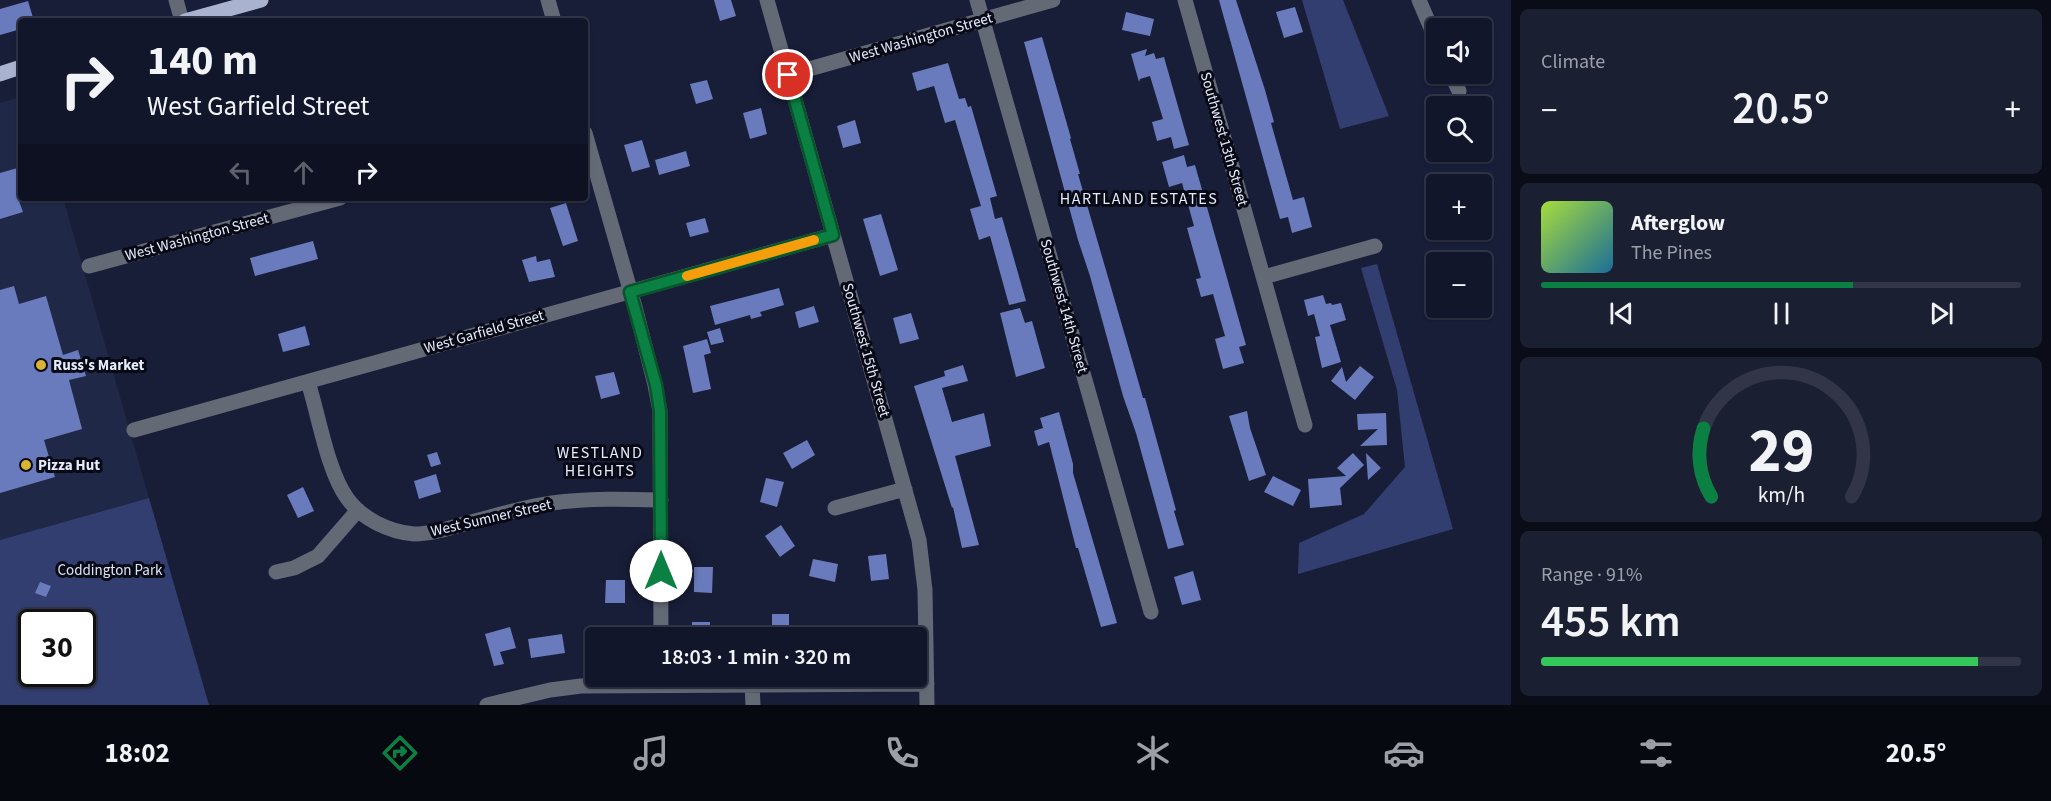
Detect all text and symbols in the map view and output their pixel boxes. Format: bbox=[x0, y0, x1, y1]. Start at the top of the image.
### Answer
street label: West Washington Street bbox=[847, 7, 995, 69]
map controls bbox=[1426, 18, 1492, 318]
button: sound bbox=[1426, 18, 1492, 84]
text: 140 m bbox=[147, 31, 258, 91]
icon: right bbox=[48, 42, 126, 120]
text: Climate bbox=[1541, 48, 1605, 76]
pin bbox=[762, 49, 813, 100]
icon: arrive bbox=[771, 58, 804, 91]
street label: Southwest 13th Street bbox=[1195, 70, 1253, 208]
text: 20.5° bbox=[1732, 77, 1830, 141]
text: West Garfield Street bbox=[147, 87, 369, 126]
text: − bbox=[1541, 87, 1557, 134]
text: + bbox=[2005, 87, 2021, 134]
button: search bbox=[1426, 96, 1492, 162]
icon: left bbox=[224, 156, 257, 189]
icon: ahead bbox=[287, 156, 320, 189]
icon: right bbox=[350, 156, 383, 189]
button: + bbox=[1426, 174, 1492, 240]
district label: HARTLAND ESTATES bbox=[1060, 188, 1218, 210]
text: Afterglow bbox=[1631, 207, 1725, 239]
street label: West Washington Street bbox=[123, 208, 271, 266]
street label: Southwest 14th Street bbox=[1035, 237, 1093, 375]
text: The Pines bbox=[1631, 239, 1712, 267]
button: − bbox=[1426, 252, 1492, 318]
street label: Southwest 15th Street bbox=[837, 281, 895, 419]
icon: previous bbox=[1605, 297, 1638, 330]
icon: pause bbox=[1765, 297, 1798, 330]
icon: next bbox=[1925, 297, 1958, 330]
street label: West Garfield Street bbox=[422, 305, 546, 359]
place label: Russ's Market bbox=[53, 355, 145, 376]
marker: Russ's Market bbox=[34, 358, 48, 372]
text: 29 bbox=[1748, 407, 1814, 496]
district label: WESTLAND HEIGHTS bbox=[557, 442, 643, 482]
place label: Pizza Hut bbox=[38, 455, 100, 476]
marker: Pizza Hut bbox=[19, 458, 33, 472]
text: km/h bbox=[1757, 480, 1805, 511]
street label: West Sumner Street bbox=[429, 494, 553, 542]
position arrow bbox=[629, 539, 693, 603]
park label: Coddington Park bbox=[57, 560, 163, 581]
text: Range · 91% bbox=[1541, 561, 1642, 589]
text: 455 km bbox=[1541, 590, 1681, 654]
speed limit sign: 30 bbox=[18, 609, 96, 687]
text: 18:03 · 1 min · 320 m bbox=[661, 641, 851, 673]
icon: directions bbox=[379, 732, 421, 774]
icon: music bbox=[630, 732, 672, 774]
icon: phone bbox=[881, 732, 923, 774]
icon: climate bbox=[1132, 732, 1174, 774]
icon: car bbox=[1383, 732, 1425, 774]
icon: filters bbox=[1635, 732, 1677, 774]
text: 18:02 bbox=[105, 734, 170, 773]
text: 20.5° bbox=[1886, 734, 1946, 773]

